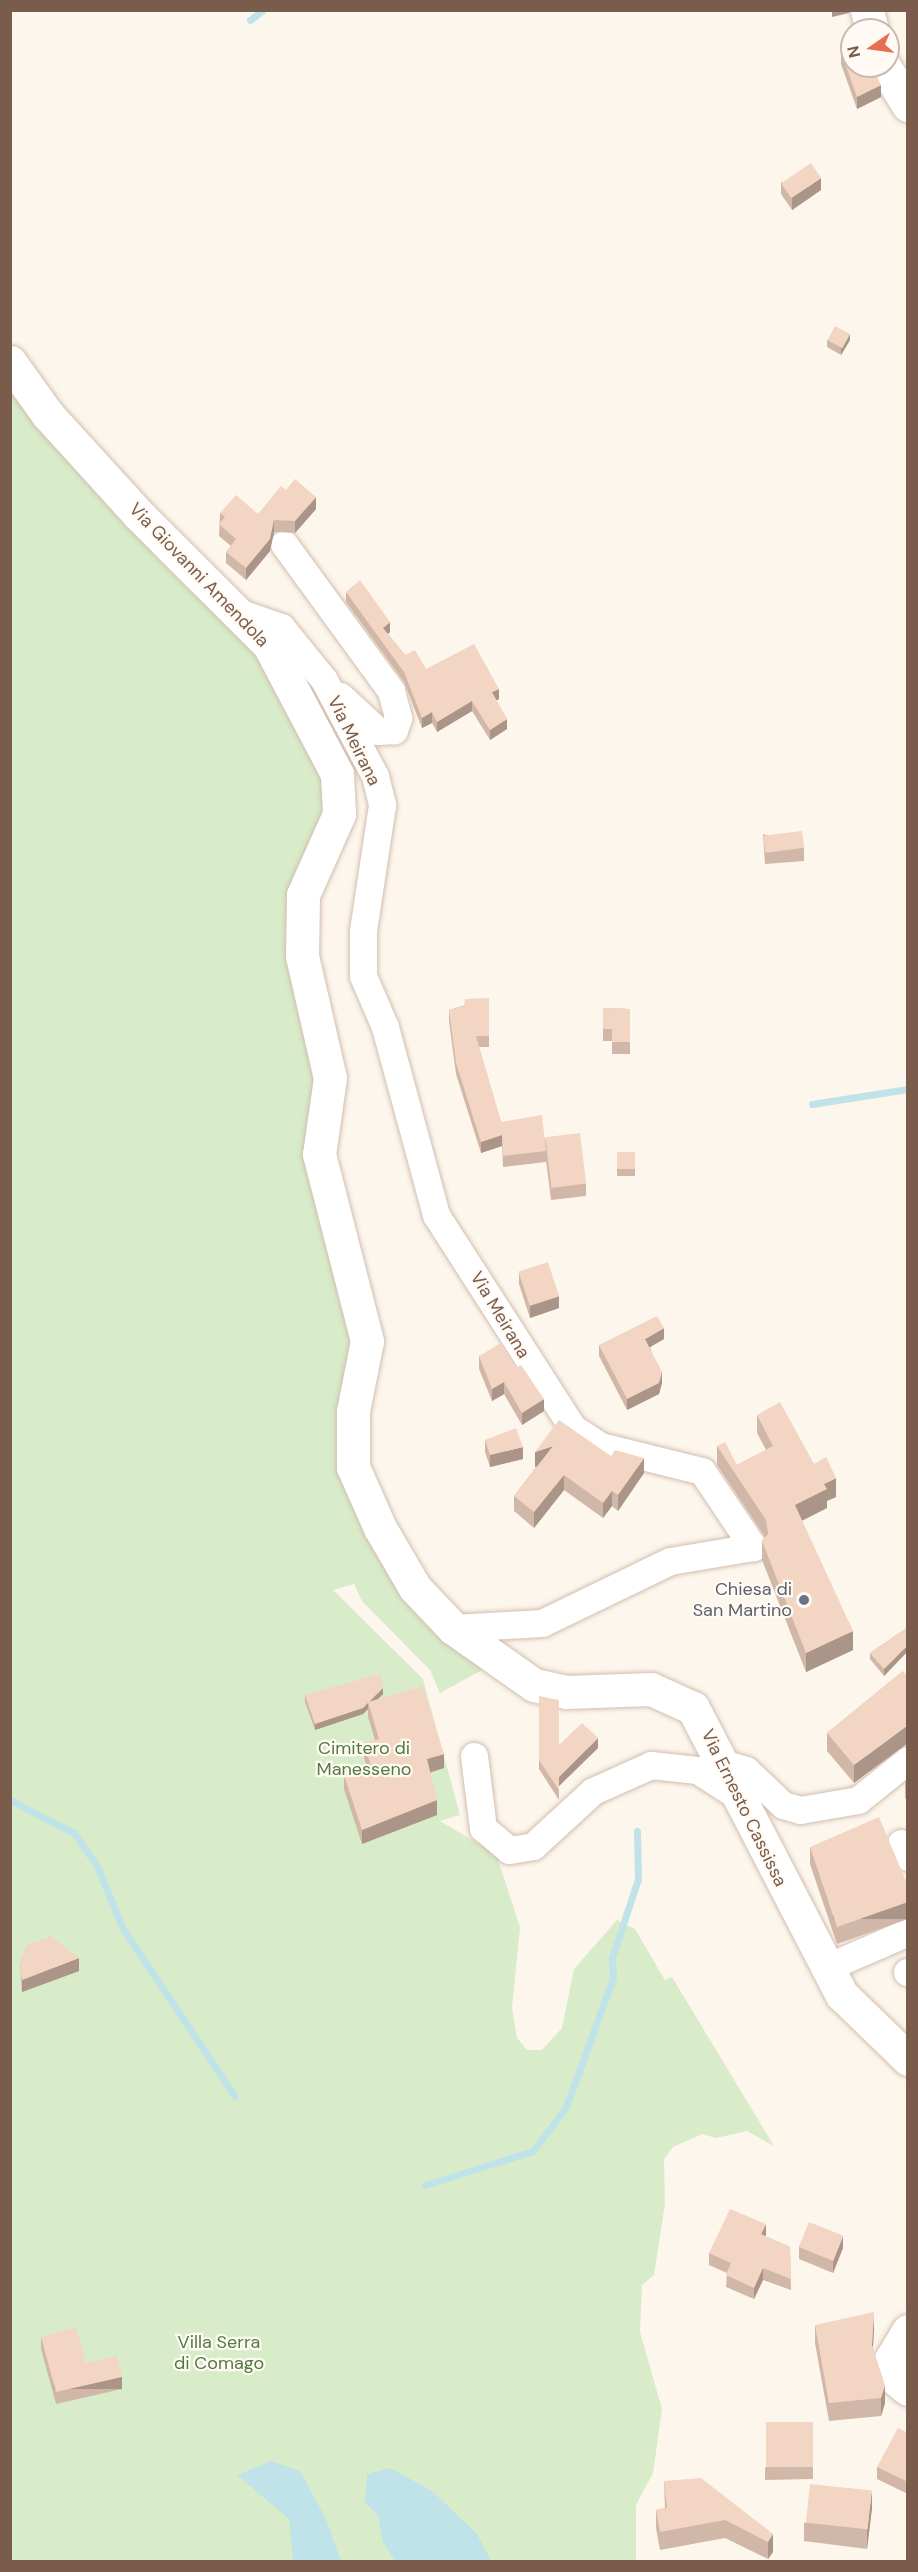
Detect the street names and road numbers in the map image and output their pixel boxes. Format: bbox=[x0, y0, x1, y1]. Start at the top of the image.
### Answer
street label: Via Giovanni Amendola bbox=[125, 498, 273, 652]
street label: Via Meirana bbox=[323, 693, 385, 789]
street label: Via Meirana bbox=[466, 1268, 534, 1362]
street label: Via Ernesto Cassissa bbox=[697, 1726, 791, 1890]

